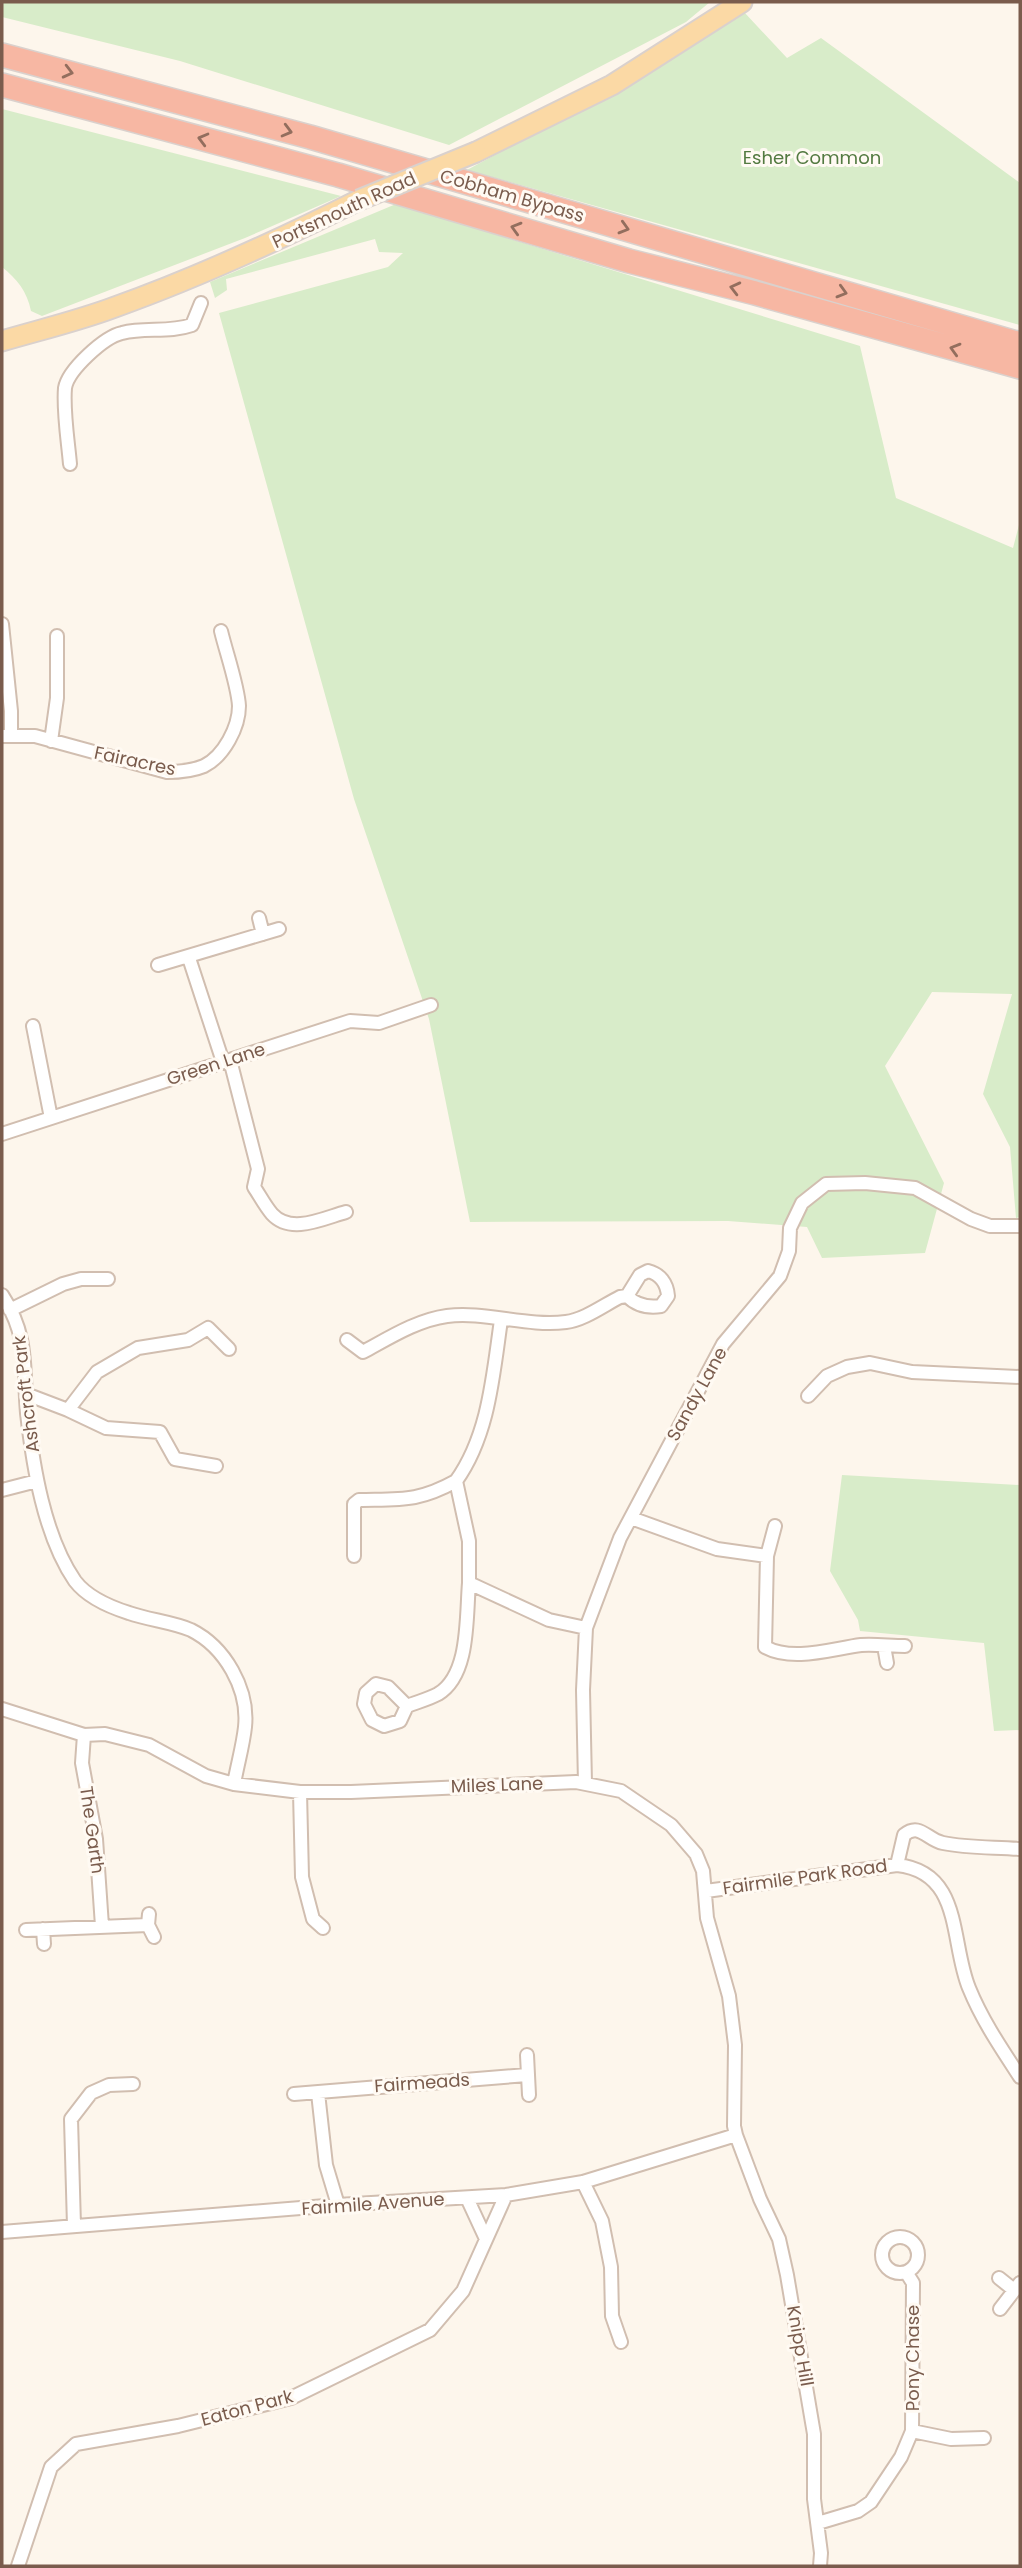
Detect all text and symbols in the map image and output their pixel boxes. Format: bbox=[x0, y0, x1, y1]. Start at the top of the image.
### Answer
one-way arrow bbox=[62, 64, 74, 78]
one-way arrow bbox=[281, 123, 293, 137]
one-way arrow bbox=[197, 133, 209, 147]
park label: Esher Common bbox=[743, 145, 881, 170]
street label: Cobham Bypass bbox=[437, 163, 587, 228]
street label: Portsmouth Road bbox=[268, 165, 420, 254]
one-way arrow bbox=[617, 220, 629, 235]
one-way arrow bbox=[510, 221, 522, 236]
one-way arrow bbox=[730, 282, 742, 296]
one-way arrow bbox=[836, 284, 848, 298]
one-way arrow bbox=[949, 343, 961, 357]
street label: Fairacres bbox=[92, 740, 178, 781]
street label: Green Lane bbox=[163, 1036, 268, 1091]
street label: Ashcroft Park bbox=[6, 1333, 45, 1454]
street label: Sandy Lane bbox=[660, 1342, 733, 1445]
street label: Miles Lane bbox=[450, 1770, 544, 1799]
street label: The Garth bbox=[74, 1785, 111, 1875]
street label: Fairmile Park Road bbox=[721, 1853, 889, 1900]
street label: Fairmeads bbox=[373, 2067, 471, 2098]
street label: Fairmile Avenue bbox=[301, 2186, 445, 2221]
street label: Knipp Hill bbox=[781, 2304, 820, 2388]
street label: Pony Chase bbox=[900, 2305, 925, 2411]
street label: Eaton Park bbox=[198, 2383, 296, 2432]

